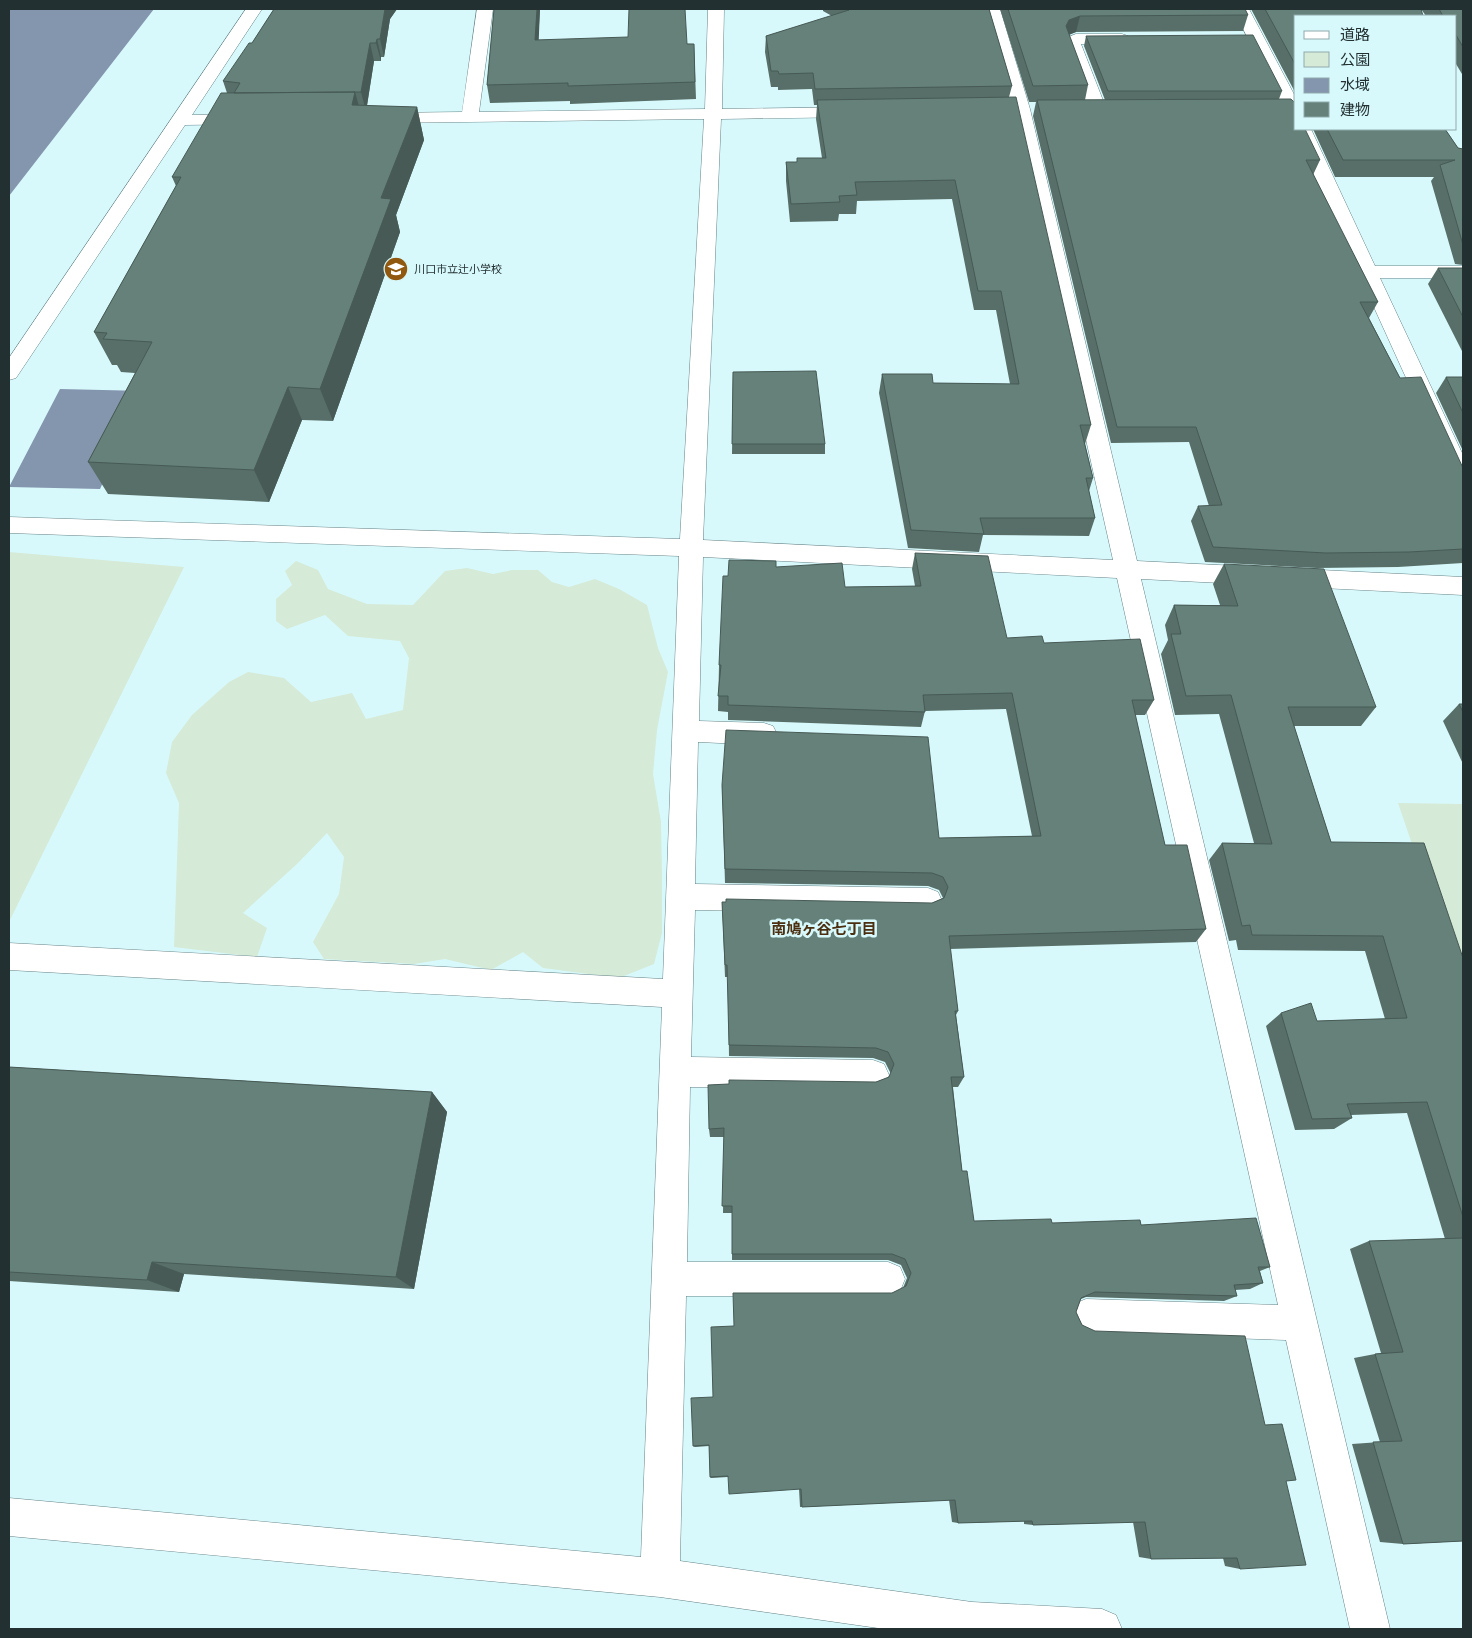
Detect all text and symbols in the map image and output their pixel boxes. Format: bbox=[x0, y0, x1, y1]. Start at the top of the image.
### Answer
legend bbox=[1294, 15, 1457, 130]
text: 道路 bbox=[1340, 25, 1370, 44]
text: 公園 bbox=[1340, 50, 1370, 69]
text: 水域 bbox=[1340, 75, 1370, 94]
text: 建物 bbox=[1340, 100, 1370, 119]
school or university icon: 川口市立辻小学校 bbox=[383, 256, 409, 282]
place label: 川口市立辻小学校 bbox=[414, 262, 502, 276]
district label: 南鳩ヶ谷七丁目 bbox=[771, 919, 877, 938]

